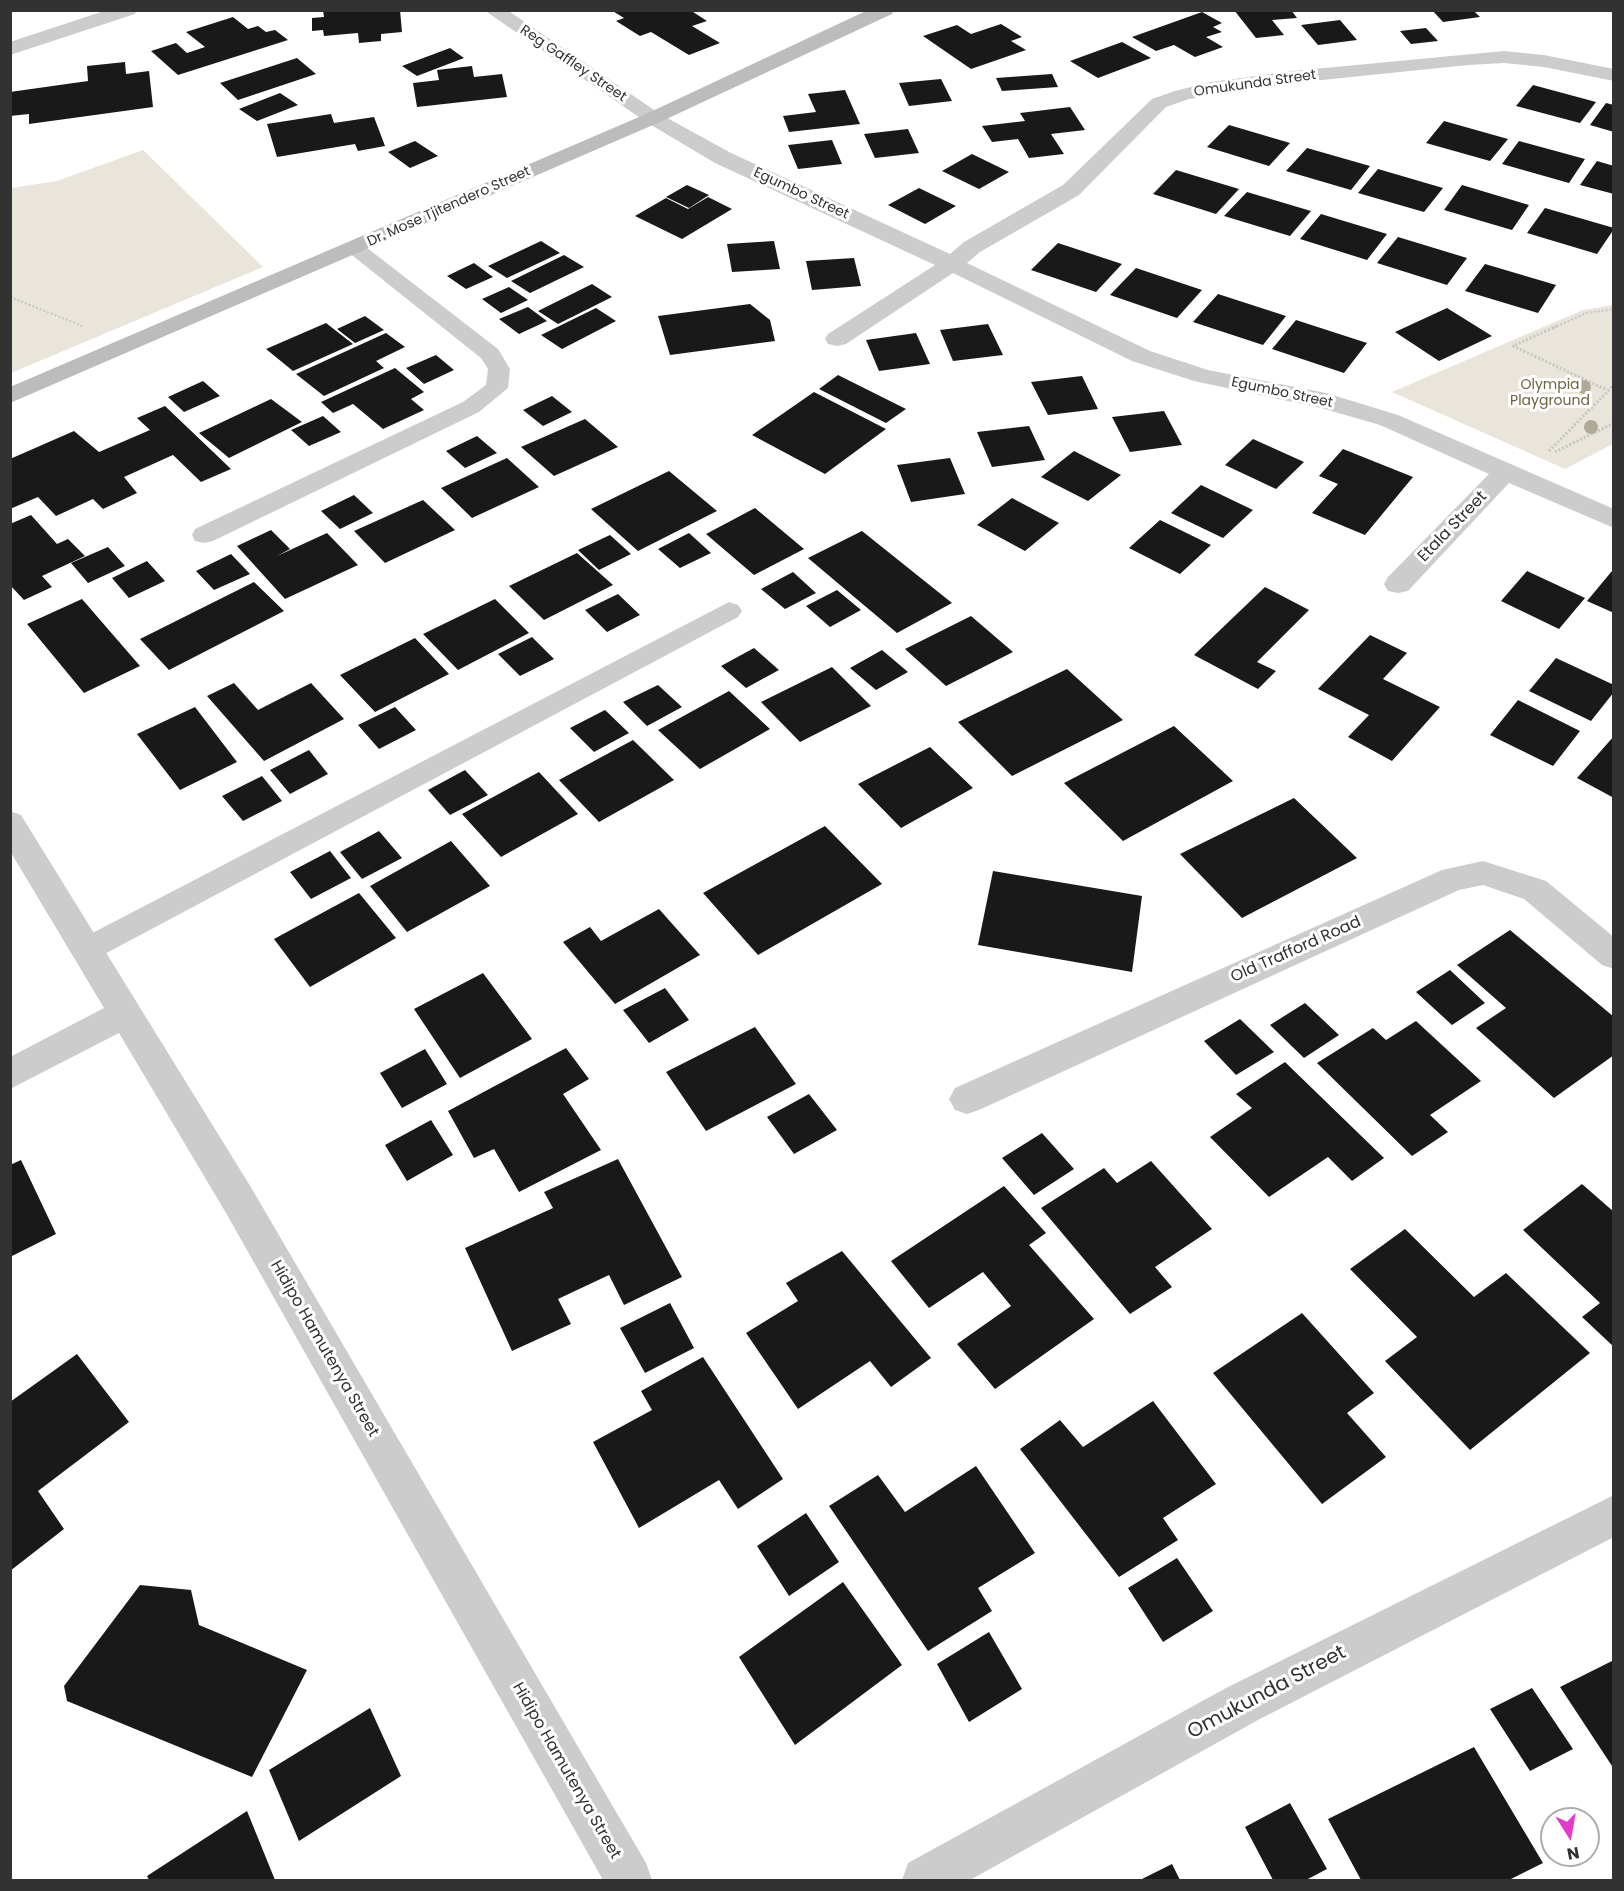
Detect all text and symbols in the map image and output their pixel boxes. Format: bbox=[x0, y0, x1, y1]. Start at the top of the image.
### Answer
street label: Reg Gaffley Street bbox=[517, 22, 629, 106]
street label: Omukunda Street bbox=[1193, 67, 1317, 101]
street label: Dr. Mose Tjitendero Street bbox=[365, 163, 533, 251]
street label: Egumbo Street bbox=[751, 165, 851, 223]
street label: Egumbo Street bbox=[1230, 374, 1334, 412]
park label: Olympia Playground bbox=[1510, 377, 1590, 410]
street label: Etala Street bbox=[1415, 488, 1491, 566]
street label: Old Trafford Road bbox=[1228, 913, 1364, 987]
street label: Hidipo Hamutenya Street bbox=[266, 1257, 382, 1441]
street label: Omukunda Street bbox=[1184, 1641, 1350, 1745]
street label: Hidipo Hamutenya Street bbox=[508, 1679, 624, 1863]
north arrow bbox=[1540, 1807, 1600, 1867]
text: N bbox=[1565, 1841, 1581, 1866]

